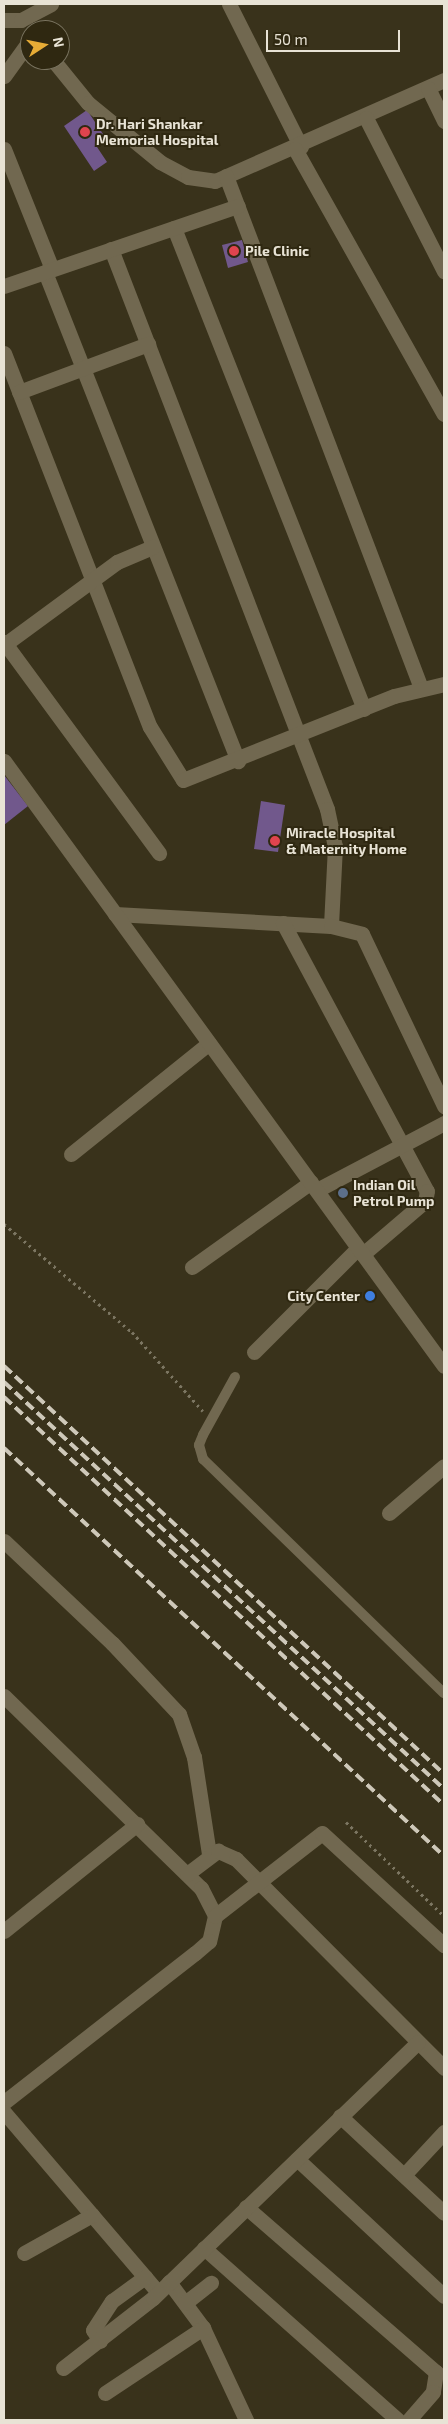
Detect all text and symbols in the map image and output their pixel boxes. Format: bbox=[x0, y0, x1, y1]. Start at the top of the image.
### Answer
north arrow bbox=[20, 20, 70, 70]
scale bar bbox=[268, 20, 402, 52]
text: 50 m bbox=[274, 30, 308, 48]
text: N bbox=[50, 36, 69, 49]
place label: Dr. Hari Shankar Memorial Hospital bbox=[96, 116, 219, 148]
marker: Dr. Hari Shankar Memorial Hospital bbox=[78, 125, 92, 139]
place label: Pile Clinic bbox=[245, 243, 309, 259]
marker: Pile Clinic bbox=[227, 244, 241, 258]
place label: Miracle Hospital & Maternity Home bbox=[286, 825, 407, 858]
marker: Miracle Hospital & Maternity Home bbox=[268, 834, 282, 848]
place label: Indian Oil Petrol Pump bbox=[353, 1177, 435, 1210]
marker: Indian Oil Petrol Pump bbox=[337, 1187, 349, 1199]
place label: City Center bbox=[287, 1288, 360, 1304]
marker: City Center bbox=[364, 1290, 376, 1302]

